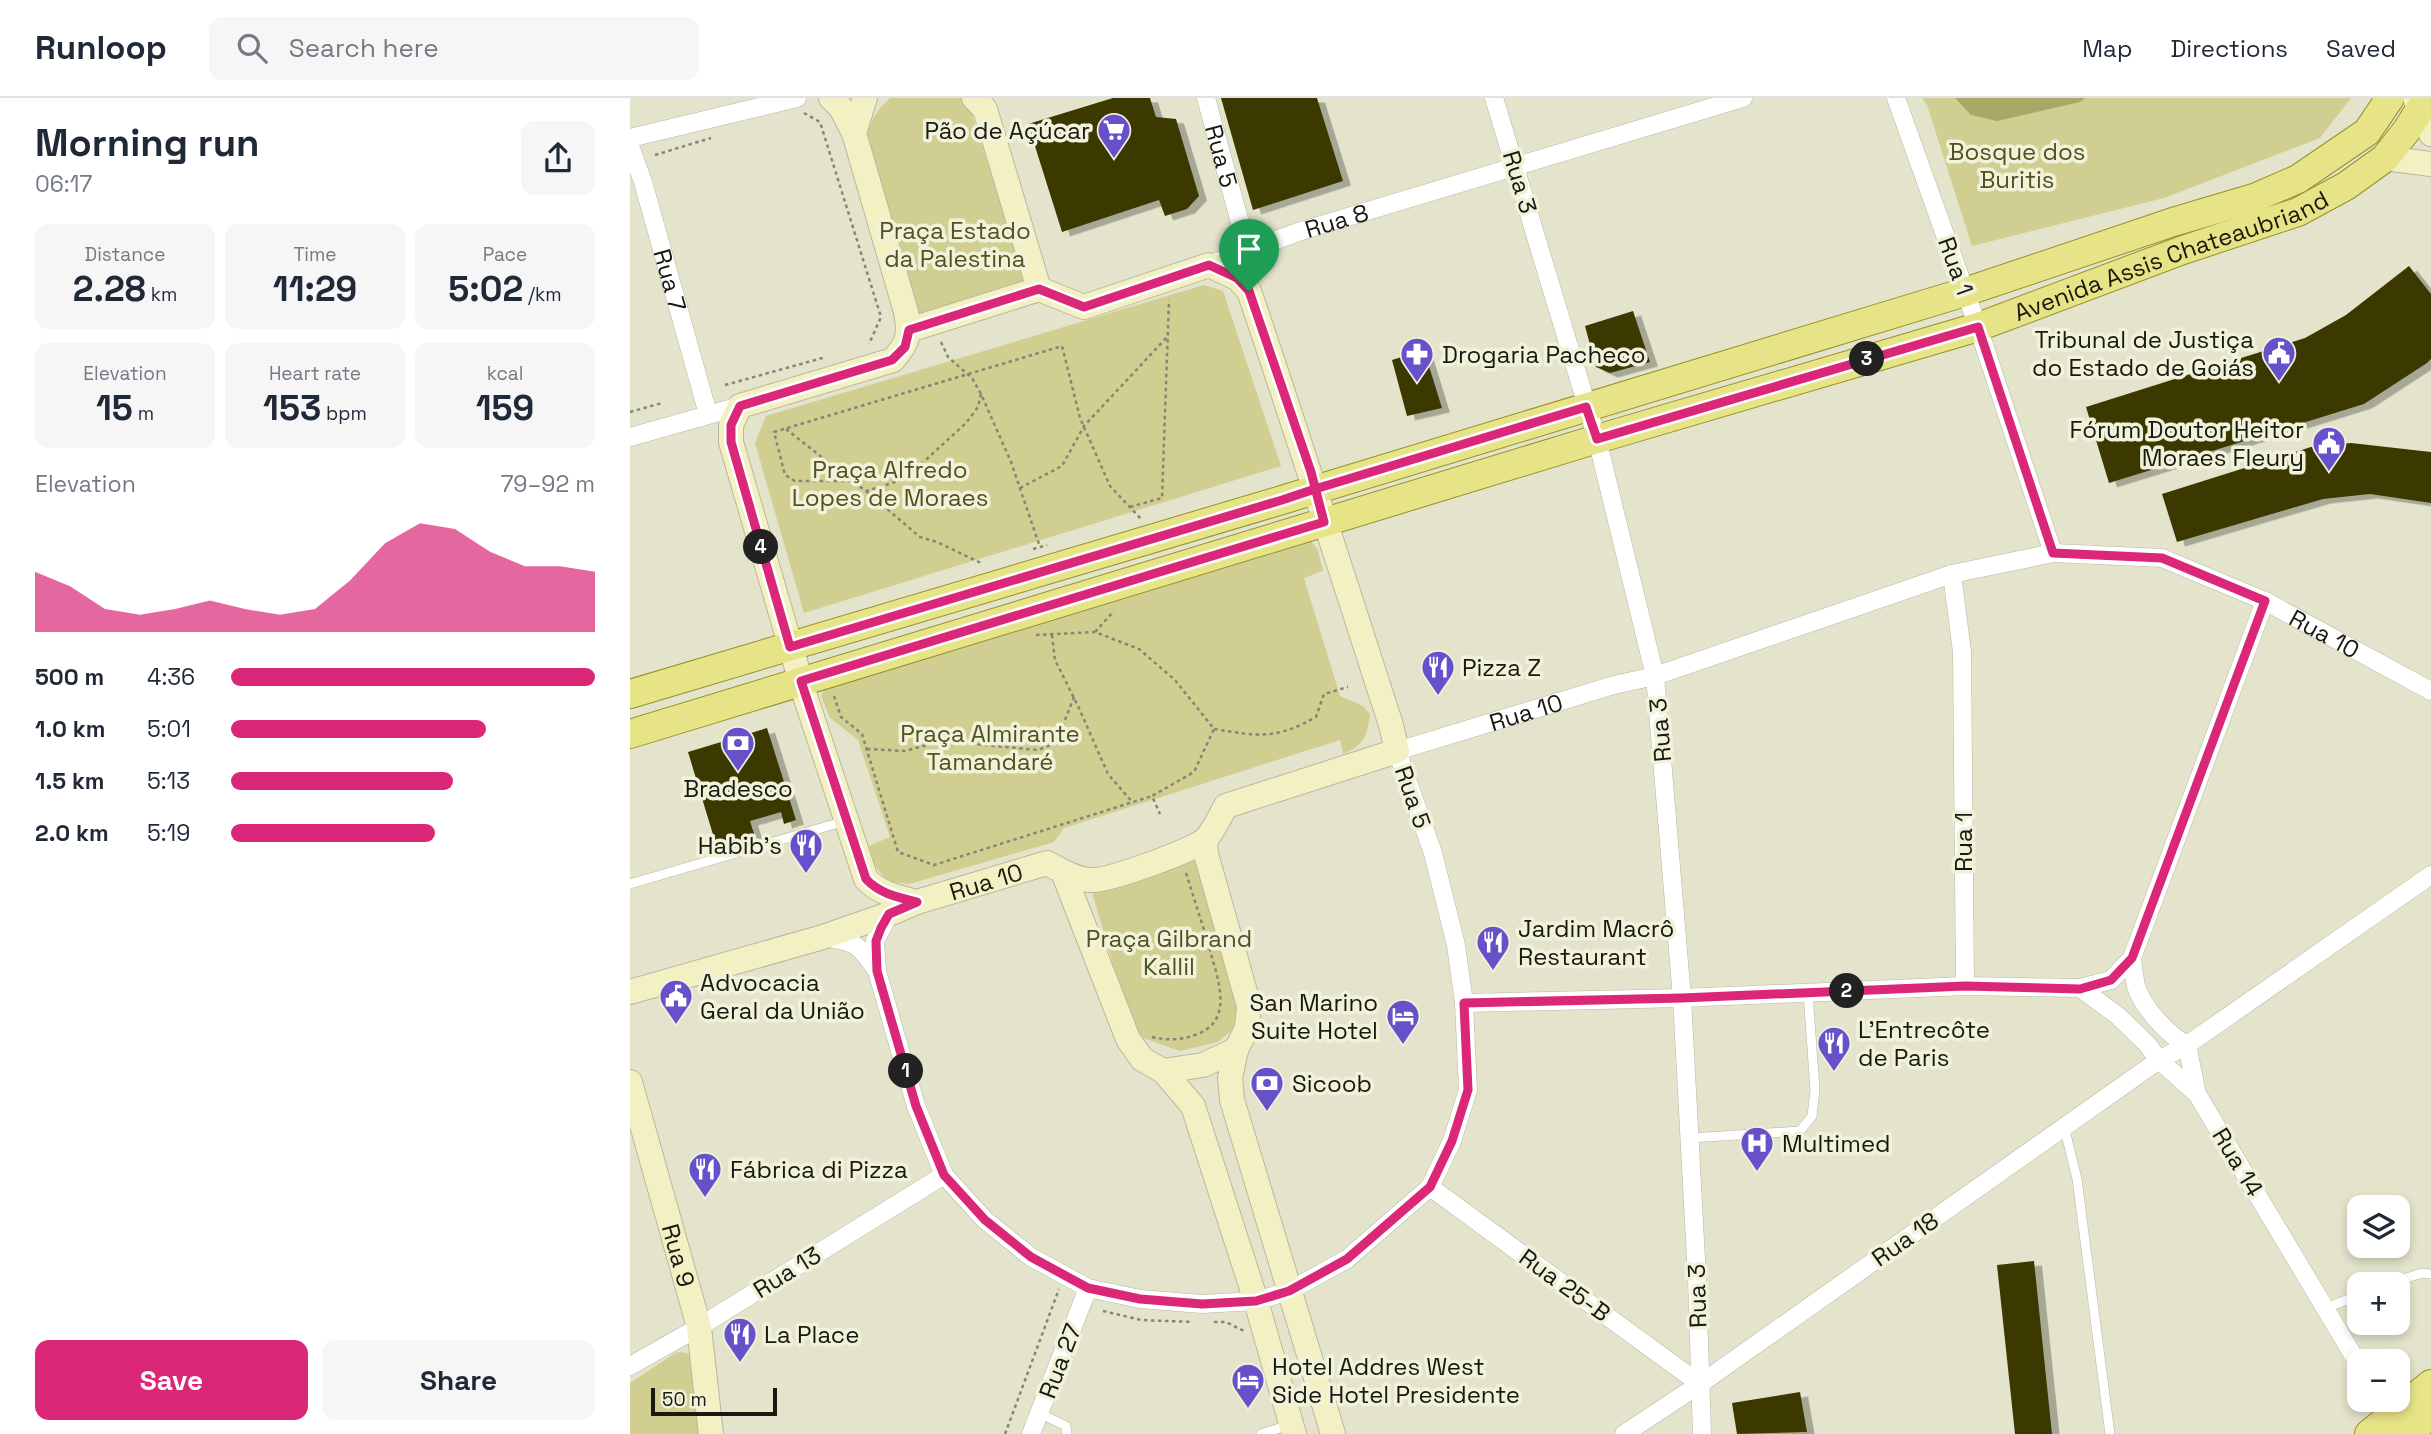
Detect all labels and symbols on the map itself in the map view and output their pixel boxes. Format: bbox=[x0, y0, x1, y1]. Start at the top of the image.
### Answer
supermarket icon: Pão de Açúcar bbox=[1095, 111, 1133, 160]
place label: Pão de Açúcar bbox=[925, 115, 1090, 146]
street label: Rua 5 bbox=[1198, 121, 1245, 191]
park label: Bosque dos Buritis bbox=[1949, 136, 2085, 195]
street label: Rua 3 bbox=[1496, 147, 1544, 217]
street label: Avenida Assis Chateaubriand bbox=[2009, 183, 2334, 328]
street label: Rua 8 bbox=[1301, 196, 1372, 245]
park label: Praça Estado da Palestina bbox=[879, 215, 1031, 274]
pin bbox=[1219, 219, 1279, 291]
street label: Rua 1 bbox=[1931, 233, 1981, 299]
street label: Rua 7 bbox=[647, 245, 694, 315]
place label: Tribunal de Justiça do Estado de Goiás bbox=[2032, 324, 2254, 383]
public building icon: Tribunal de Justiça do Estado de Goiás bbox=[2260, 334, 2298, 383]
pharmacy icon: Drogaria Pacheco bbox=[1398, 335, 1436, 384]
place label: Drogaria Pacheco bbox=[1442, 339, 1646, 370]
pin: 3 bbox=[1850, 342, 1884, 376]
place label: Fórum Doutor Heitor Moraes Fleury bbox=[2069, 414, 2304, 473]
public building icon: Fórum Doutor Heitor Moraes Fleury bbox=[2310, 424, 2348, 473]
park label: Praça Alfredo Lopes de Moraes bbox=[792, 454, 988, 513]
pin: 4 bbox=[744, 530, 778, 564]
street label: Rua 10 bbox=[2284, 602, 2365, 665]
restaurant icon: Pizza Z bbox=[1419, 648, 1457, 697]
place label: Pizza Z bbox=[1462, 652, 1541, 683]
street label: Rua 10 bbox=[1485, 686, 1566, 738]
street label: Rua 3 bbox=[1642, 697, 1678, 763]
park label: Praça Almirante Tamandaré bbox=[900, 718, 1080, 777]
bank icon: Bradesco bbox=[719, 724, 757, 773]
street label: Rua 5 bbox=[1388, 762, 1438, 832]
place label: Bradesco bbox=[683, 773, 793, 804]
street label: Rua 1 bbox=[1948, 812, 1979, 872]
restaurant icon: Habib's bbox=[787, 826, 825, 875]
place label: Habib's bbox=[698, 830, 782, 861]
street label: Rua 10 bbox=[945, 856, 1026, 907]
place label: Jardim Macrô Restaurant bbox=[1518, 913, 1674, 972]
park label: Praça Gilbrand Kallil bbox=[1086, 923, 1252, 982]
restaurant icon: Jardim Macrô Restaurant bbox=[1474, 923, 1512, 972]
place label: Advocacia Geral da União bbox=[700, 967, 865, 1026]
pin: 2 bbox=[1830, 974, 1864, 1008]
public building icon: Advocacia Geral da União bbox=[657, 977, 695, 1026]
place label: San Marino Suite Hotel bbox=[1250, 987, 1378, 1046]
hotel icon: San Marino Suite Hotel bbox=[1384, 997, 1422, 1046]
place label: L’Entrecôte de Paris bbox=[1858, 1014, 1990, 1073]
restaurant icon: L’Entrecôte de Paris bbox=[1815, 1024, 1853, 1073]
pin: 1 bbox=[888, 1054, 924, 1088]
bank icon: Sicoob bbox=[1248, 1064, 1286, 1113]
place label: Sicoob bbox=[1292, 1068, 1372, 1099]
street label: Rua 14 bbox=[2205, 1122, 2271, 1202]
hospital icon: Multimed bbox=[1738, 1124, 1776, 1173]
place label: Multimed bbox=[1782, 1128, 1891, 1159]
restaurant icon: Fábrica di Pizza bbox=[686, 1150, 724, 1199]
place label: Fábrica di Pizza bbox=[730, 1154, 908, 1185]
street label: Rua 18 bbox=[1865, 1205, 1945, 1273]
street label: Rua 9 bbox=[655, 1220, 702, 1291]
street label: Rua 13 bbox=[747, 1239, 827, 1305]
street label: Rua 25-B bbox=[1513, 1241, 1617, 1329]
street label: Rua 3 bbox=[1680, 1263, 1714, 1329]
restaurant icon: La Place bbox=[721, 1315, 759, 1364]
place label: La Place bbox=[764, 1319, 859, 1350]
street label: Rua 27 bbox=[1032, 1319, 1088, 1403]
place label: Hotel Addres West Side Hotel Presidente bbox=[1272, 1351, 1520, 1410]
hotel icon: Hotel Addres West Side Hotel Presidente bbox=[1229, 1361, 1267, 1410]
scale bar bbox=[651, 1385, 777, 1417]

